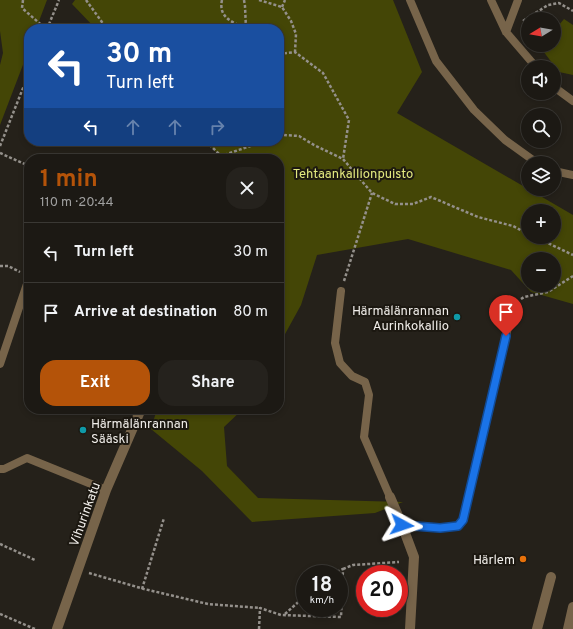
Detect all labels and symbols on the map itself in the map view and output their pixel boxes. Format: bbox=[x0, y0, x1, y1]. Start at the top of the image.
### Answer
north arrow bbox=[521, 12, 561, 52]
park label: Tehtaankallionpuisto bbox=[293, 167, 413, 183]
pin bbox=[489, 295, 523, 336]
place label: Härmälänrannan Aurinkokallio bbox=[352, 304, 449, 335]
marker: Härmälänrannan Aurinkokallio bbox=[452, 312, 462, 322]
place label: Härmälänrannan Sääski bbox=[91, 417, 188, 448]
marker: Härmälänrannan Sääski bbox=[78, 425, 88, 435]
street label: Vihurinkatu bbox=[67, 480, 105, 549]
position arrow bbox=[381, 504, 423, 546]
place label: Härlem bbox=[473, 553, 515, 569]
marker: Härlem bbox=[518, 554, 528, 564]
speed limit sign: 20 bbox=[356, 565, 408, 617]

